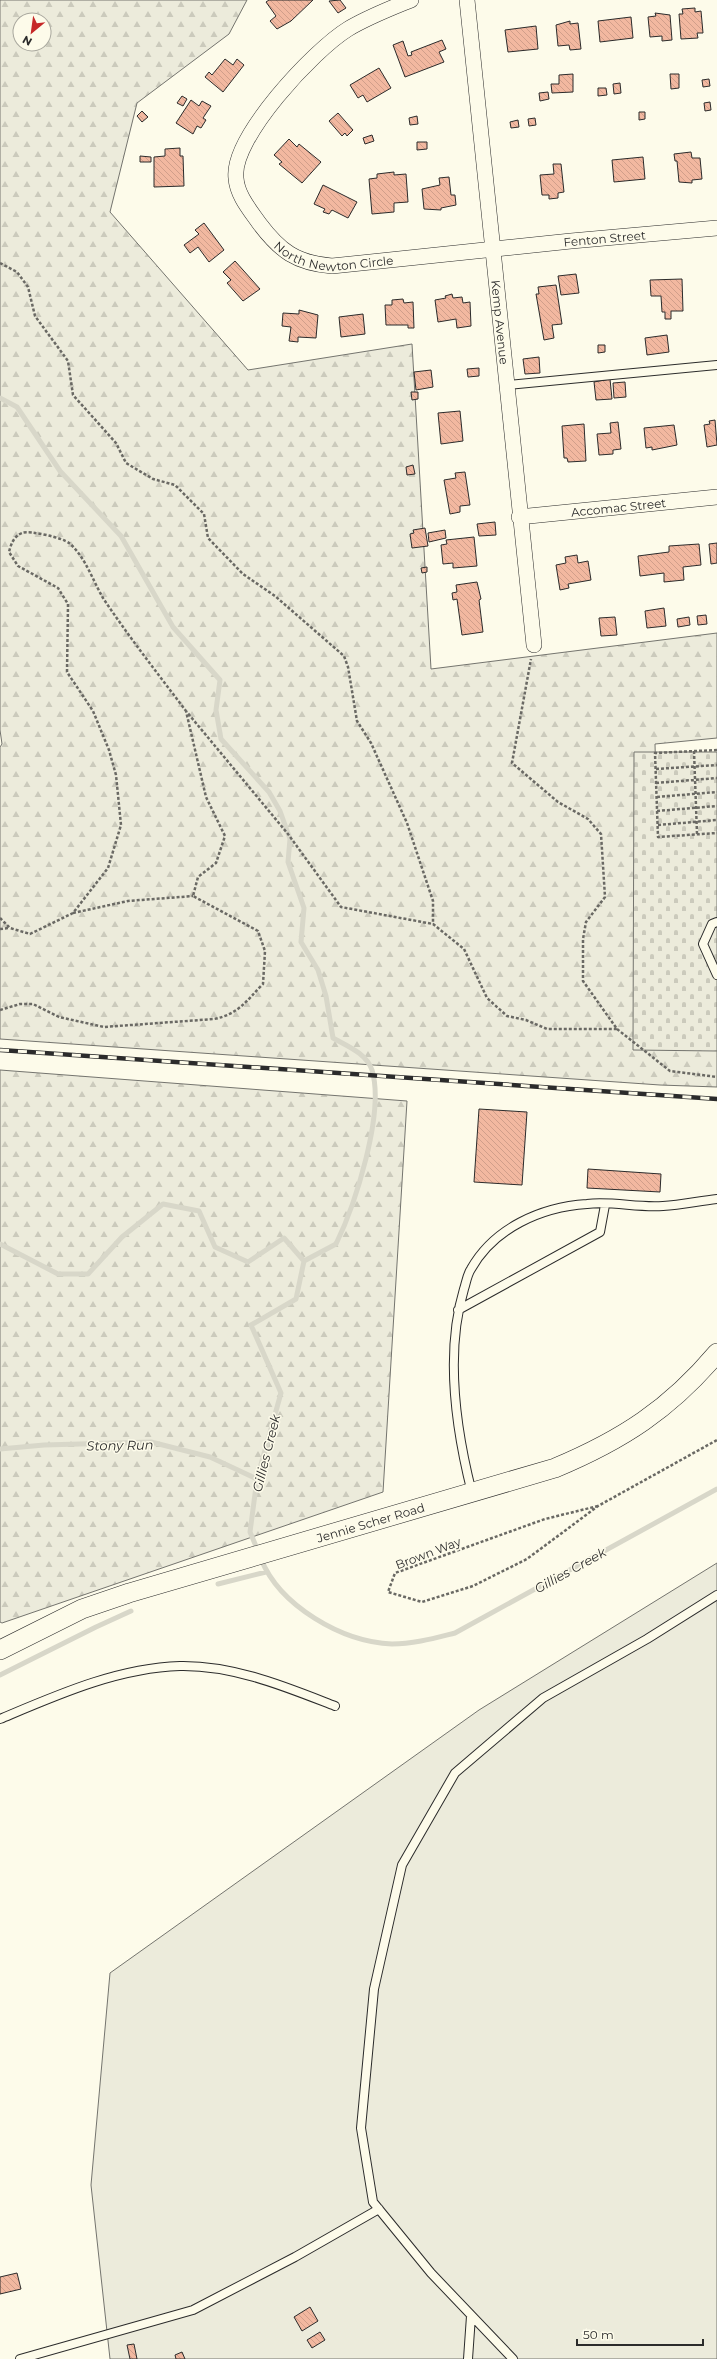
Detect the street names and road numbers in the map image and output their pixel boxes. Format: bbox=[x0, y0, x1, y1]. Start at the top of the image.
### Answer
street label: Fenton Street bbox=[563, 227, 646, 249]
street label: North Newton Circle bbox=[271, 238, 394, 274]
street label: Kemp Avenue bbox=[489, 279, 512, 365]
street label: Accomac Street bbox=[570, 495, 667, 519]
street label: Jennie Scher Road bbox=[314, 1499, 426, 1545]
street label: Brown Way bbox=[393, 1533, 463, 1572]

